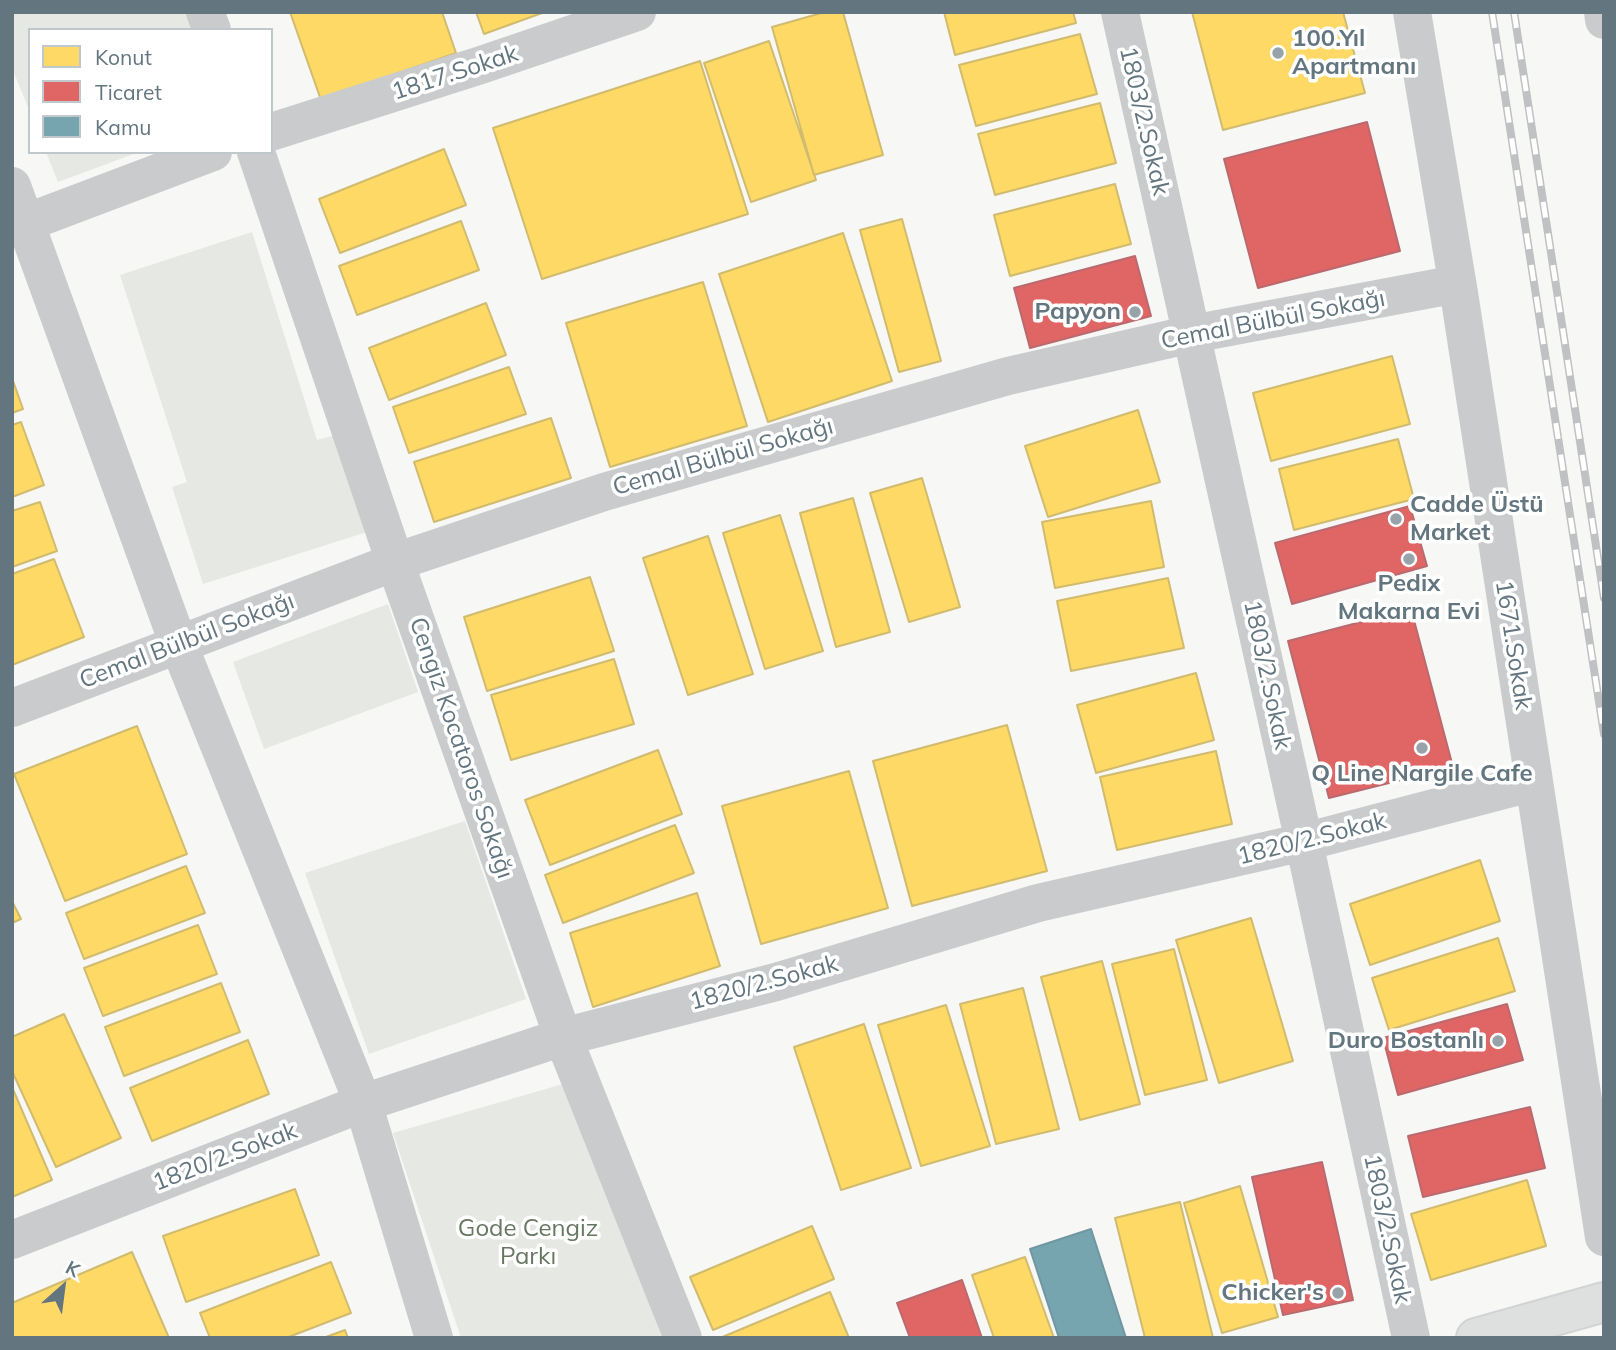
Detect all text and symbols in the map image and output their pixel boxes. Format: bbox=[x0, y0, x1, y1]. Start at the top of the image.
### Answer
place label: 100.Yıl Apartmanı bbox=[1292, 25, 1416, 81]
legend bbox=[28, 28, 273, 154]
street label: 1817.Sokak bbox=[388, 39, 522, 107]
text: Konut bbox=[95, 44, 152, 70]
street label: 1803/2.Sokak bbox=[1113, 44, 1175, 198]
marker: 100.Yıl Apartmanı bbox=[1270, 45, 1286, 61]
text: Ticaret bbox=[95, 79, 162, 105]
text: Kamu bbox=[95, 114, 151, 140]
street label: Cemal Bülbül Sokağı bbox=[1159, 284, 1387, 356]
place label: Papyon bbox=[1035, 298, 1121, 326]
marker: Papyon bbox=[1127, 304, 1143, 320]
street label: Cemal Bülbül Sokağı bbox=[610, 412, 836, 502]
place label: Cadde Üstü Market bbox=[1410, 491, 1543, 547]
marker: Cadde Üstü Market bbox=[1388, 511, 1404, 527]
marker: Pedix Makarna Evi bbox=[1401, 551, 1417, 567]
place label: Pedix Makarna Evi bbox=[1338, 570, 1480, 626]
street label: 1671.Sokak bbox=[1489, 578, 1537, 712]
street label: Cemal Bülbül Sokağı bbox=[76, 587, 298, 695]
street label: 1803/2.Sokak bbox=[1237, 598, 1297, 752]
street label: Cengiz Kocatoros Sokağı bbox=[403, 614, 519, 882]
marker: Q Line Nargile Cafe bbox=[1414, 740, 1430, 756]
place label: Q Line Nargile Cafe bbox=[1311, 760, 1533, 788]
street label: 1820/2.Sokak bbox=[1235, 807, 1389, 871]
street label: 1820/2.Sokak bbox=[687, 949, 841, 1017]
place label: Duro Bostanlı bbox=[1328, 1027, 1484, 1055]
marker: Duro Bostanlı bbox=[1490, 1033, 1506, 1049]
street label: 1820/2.Sokak bbox=[149, 1116, 301, 1198]
street label: 1803/2.Sokak bbox=[1357, 1152, 1417, 1306]
park label: Gode Cengiz Parkı bbox=[458, 1215, 598, 1271]
north arrow bbox=[28, 1252, 98, 1322]
text: K bbox=[62, 1255, 84, 1282]
place label: Chicker's bbox=[1221, 1279, 1324, 1307]
marker: Chicker's bbox=[1330, 1285, 1346, 1301]

